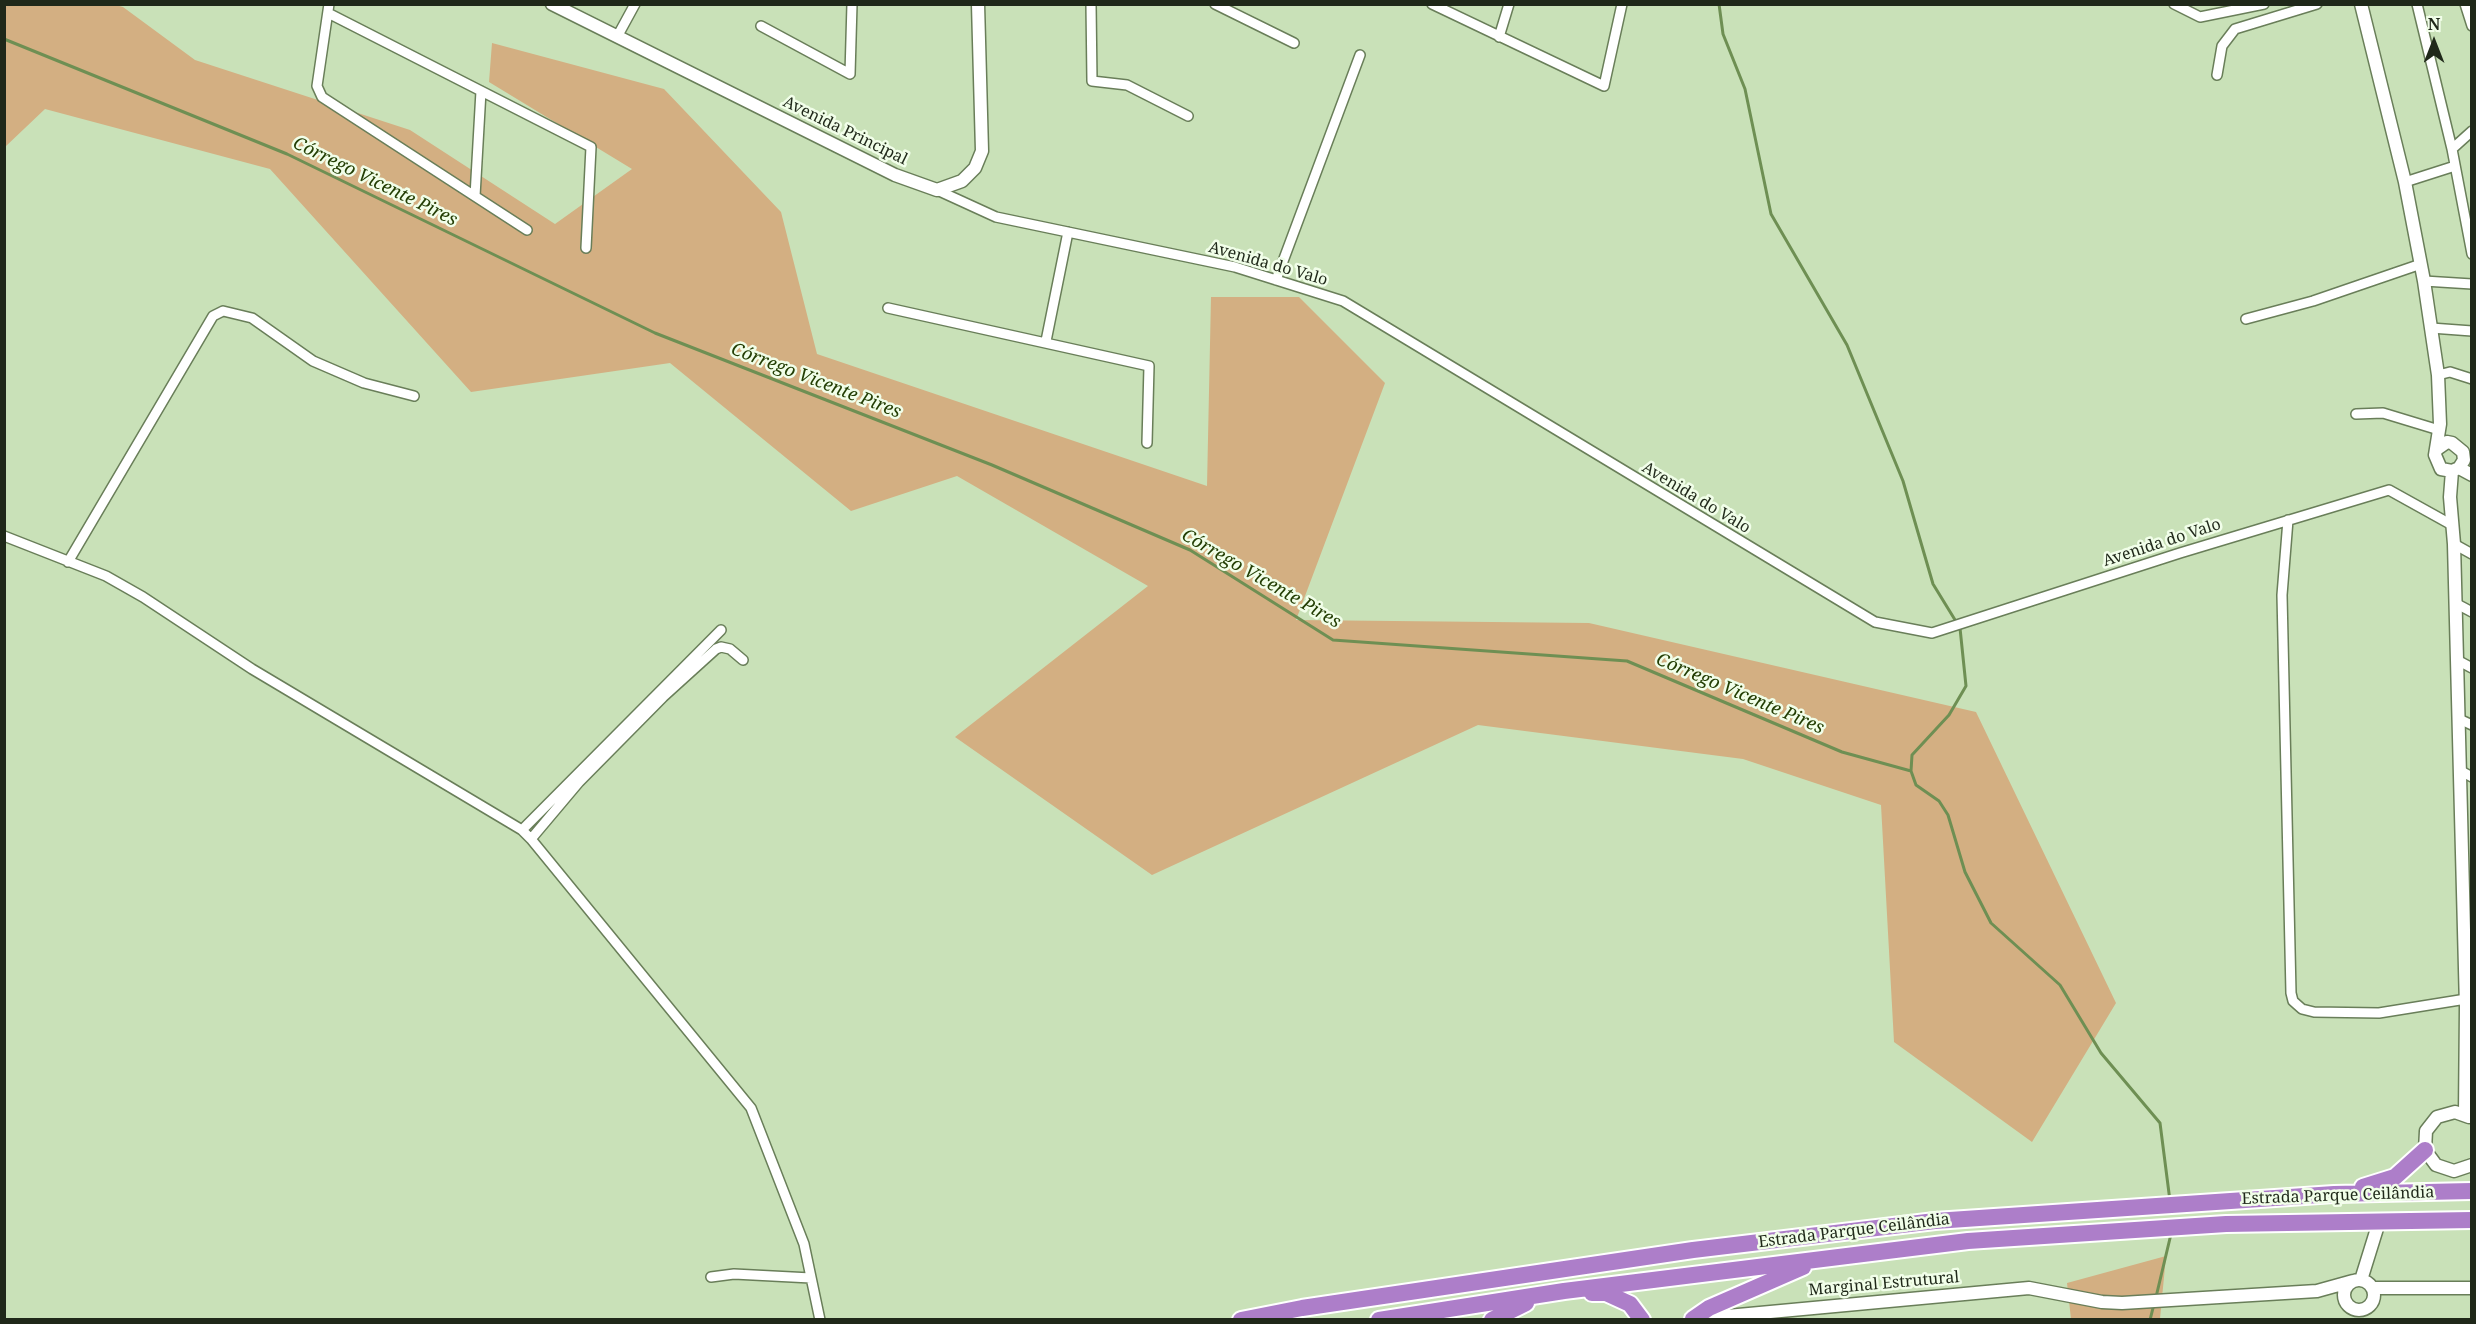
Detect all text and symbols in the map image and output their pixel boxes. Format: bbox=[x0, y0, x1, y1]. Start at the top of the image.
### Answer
north arrow bbox=[2404, 12, 2464, 72]
text: N bbox=[2428, 13, 2440, 35]
street label: Avenida Principal bbox=[780, 93, 910, 169]
water label: Córrego Vicente Pires bbox=[289, 133, 461, 231]
street label: Avenida do Valo bbox=[1206, 238, 1330, 290]
water label: Córrego Vicente Pires bbox=[728, 339, 904, 423]
street label: Avenida do Valo bbox=[1638, 458, 1754, 538]
street label: Avenida do Valo bbox=[2101, 515, 2223, 571]
water label: Córrego Vicente Pires bbox=[1178, 525, 1344, 633]
water label: Córrego Vicente Pires bbox=[1653, 649, 1827, 739]
street label: Estrada Parque Ceilândia bbox=[2241, 1183, 2435, 1209]
street label: Estrada Parque Ceilândia bbox=[1757, 1210, 1951, 1252]
street label: Marginal Estrutural bbox=[1808, 1268, 1960, 1300]

